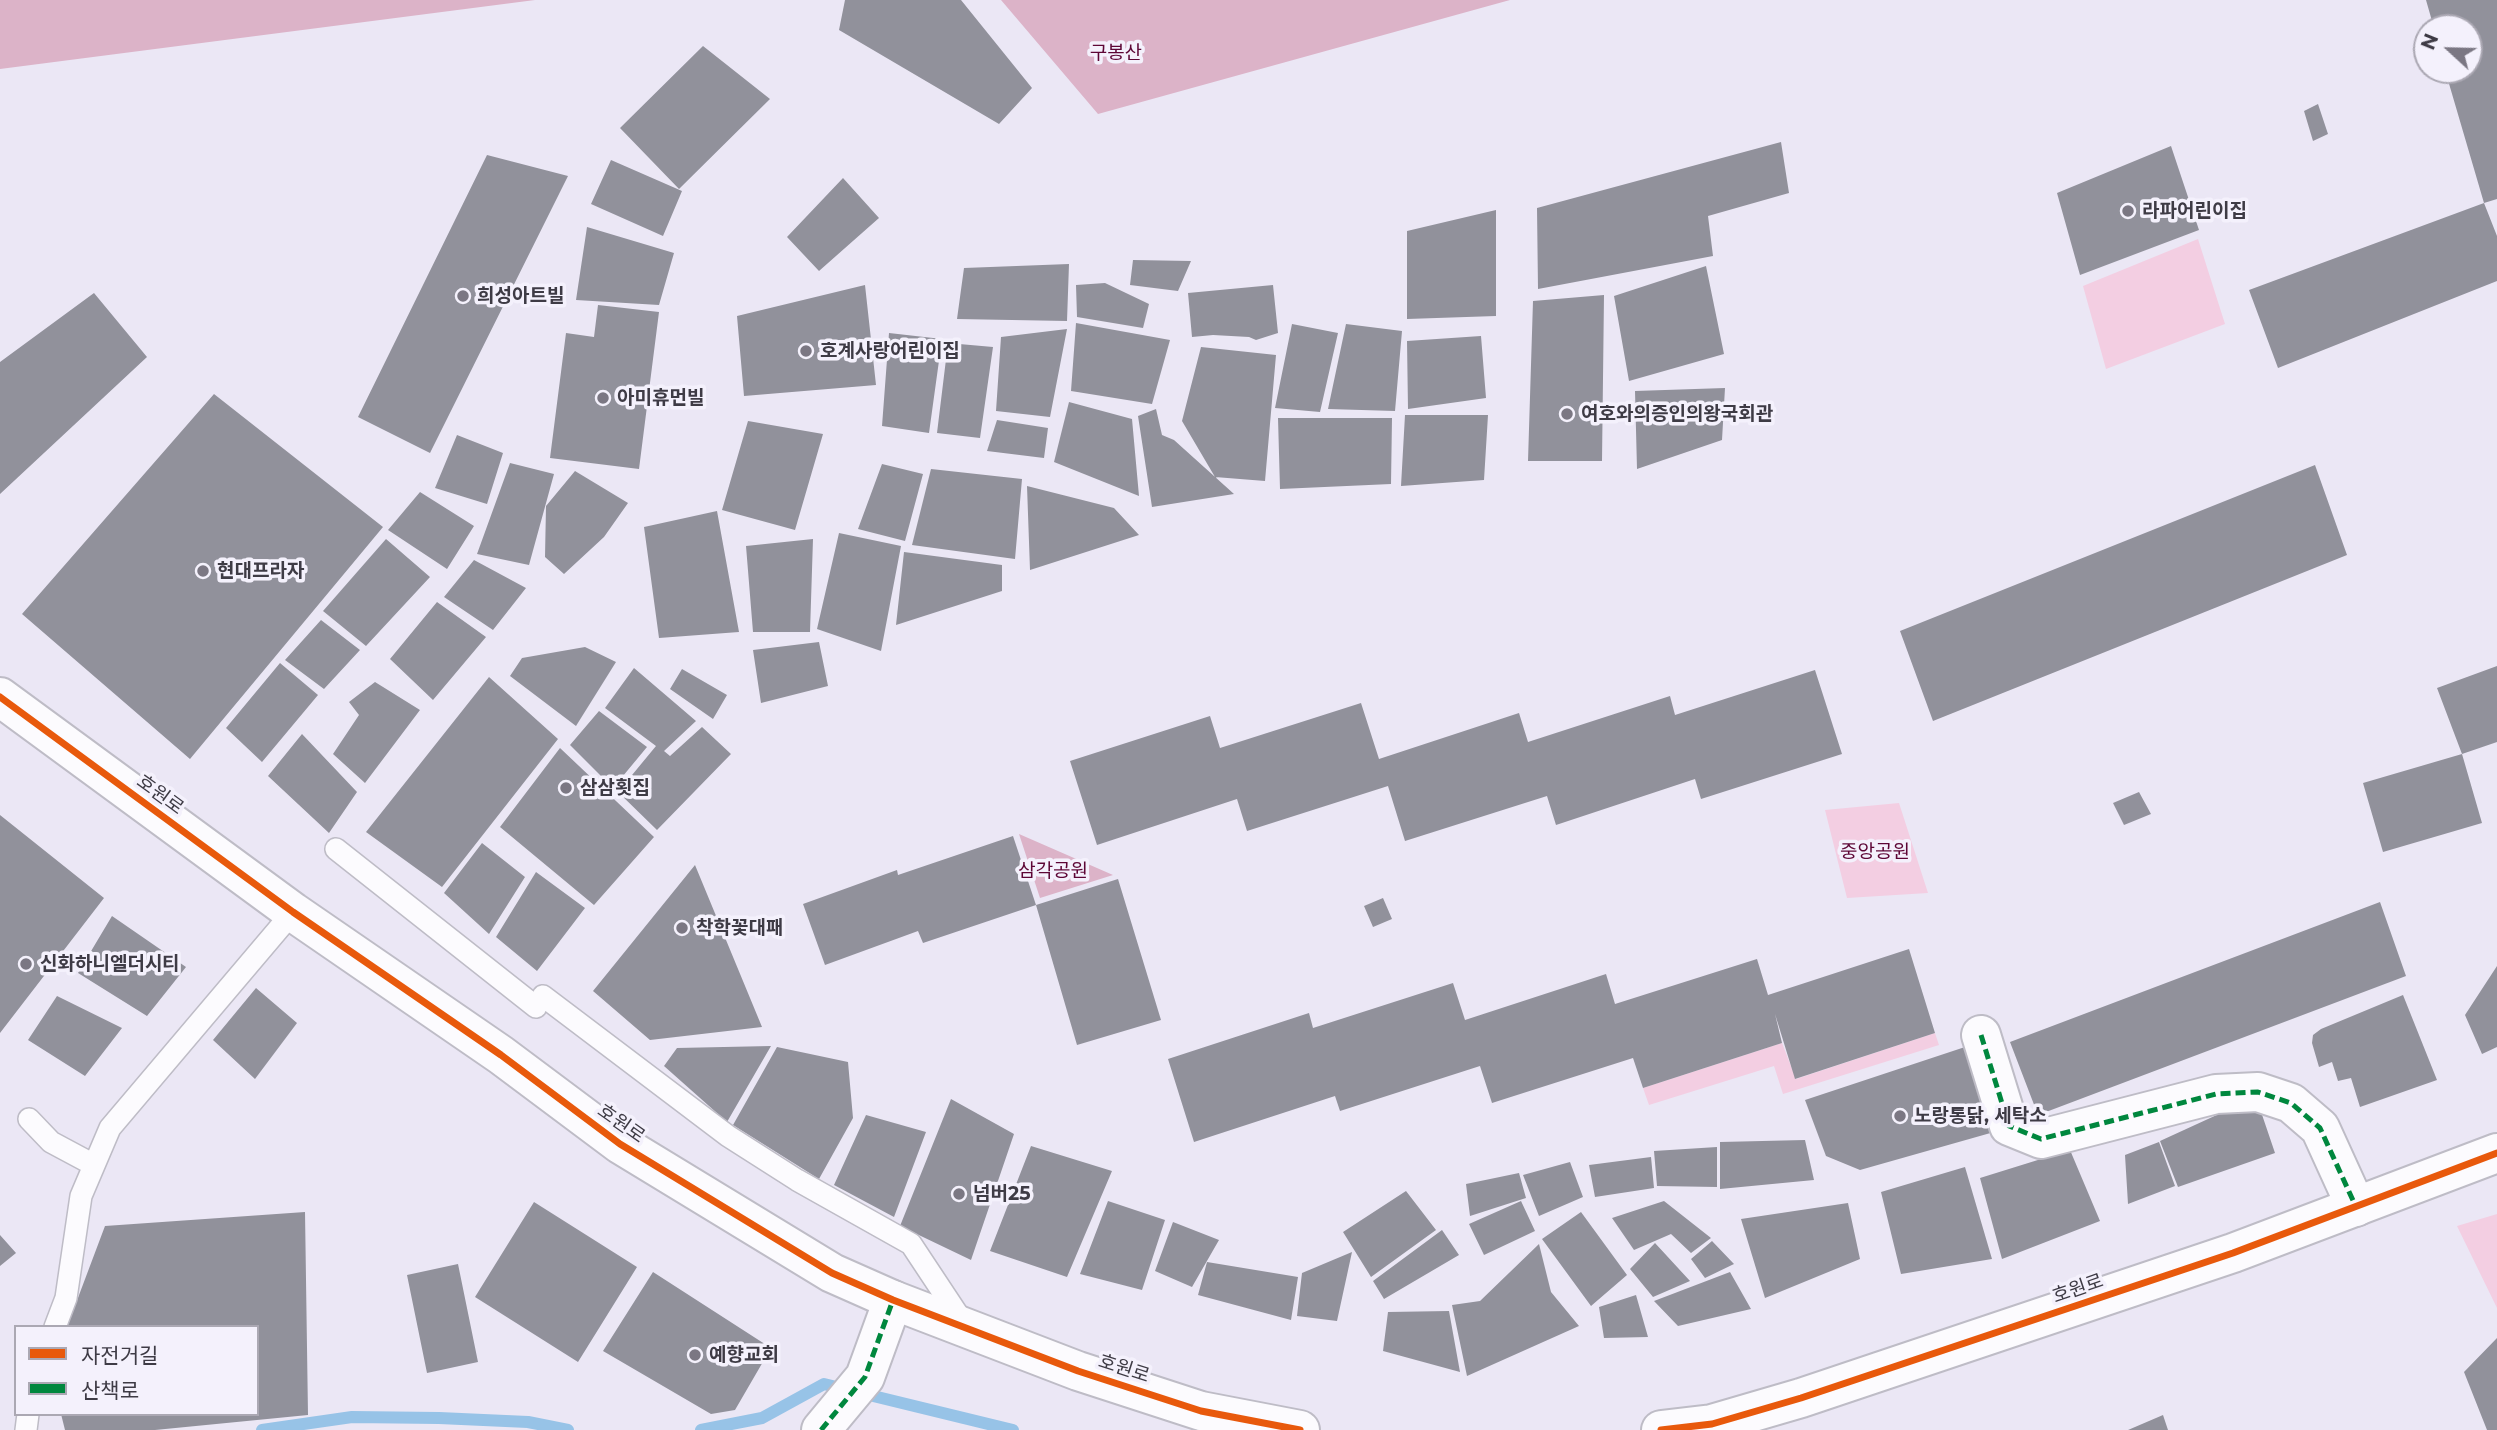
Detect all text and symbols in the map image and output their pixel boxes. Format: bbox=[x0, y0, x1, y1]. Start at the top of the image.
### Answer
north arrow bbox=[2413, 14, 2483, 84]
text: N bbox=[2416, 30, 2443, 53]
park label: 구봉산 bbox=[1090, 42, 1142, 64]
place label: 라파어린이집 bbox=[2142, 200, 2247, 222]
marker: 라파어린이집 bbox=[2120, 203, 2136, 219]
place label: 희성아트빌 bbox=[477, 285, 564, 307]
marker: 희성아트빌 bbox=[455, 288, 471, 304]
place label: 호계사랑어린이집 bbox=[820, 340, 960, 362]
marker: 호계사랑어린이집 bbox=[798, 343, 814, 359]
place label: 아미휴먼빌 bbox=[617, 387, 704, 409]
marker: 아미휴먼빌 bbox=[595, 390, 611, 406]
place label: 여호와의증인의왕국회관 bbox=[1581, 403, 1773, 425]
marker: 여호와의증인의왕국회관 bbox=[1559, 406, 1575, 422]
place label: 현대프라자 bbox=[217, 560, 304, 582]
marker: 현대프라자 bbox=[195, 563, 211, 579]
street label: 호원로 bbox=[132, 770, 188, 820]
place label: 삼삼횟집 bbox=[580, 777, 650, 799]
marker: 삼삼횟집 bbox=[558, 780, 574, 796]
park label: 중앙공원 bbox=[1840, 841, 1910, 863]
park label: 삼각공원 bbox=[1018, 860, 1088, 882]
place label: 착학꽃대패 bbox=[696, 917, 783, 939]
marker: 착학꽃대패 bbox=[674, 920, 690, 936]
place label: 신화하니엘더시티 bbox=[40, 953, 180, 975]
marker: 신화하니엘더시티 bbox=[18, 956, 34, 972]
street label: 호원로 bbox=[593, 1100, 649, 1148]
place label: 노랑통닭, 세탁소 bbox=[1914, 1105, 2047, 1127]
marker: 노랑통닭, 세탁소 bbox=[1892, 1108, 1908, 1124]
place label: 넘버25 bbox=[973, 1183, 1030, 1205]
marker: 넘버25 bbox=[951, 1186, 967, 1202]
street label: 호원로 bbox=[2049, 1270, 2107, 1308]
legend bbox=[14, 1325, 259, 1416]
text: 자전거길 bbox=[81, 1343, 158, 1368]
place label: 예향교회 bbox=[709, 1344, 779, 1366]
marker: 예향교회 bbox=[687, 1347, 703, 1363]
street label: 호원로 bbox=[1096, 1350, 1152, 1388]
text: 산책로 bbox=[81, 1378, 139, 1403]

